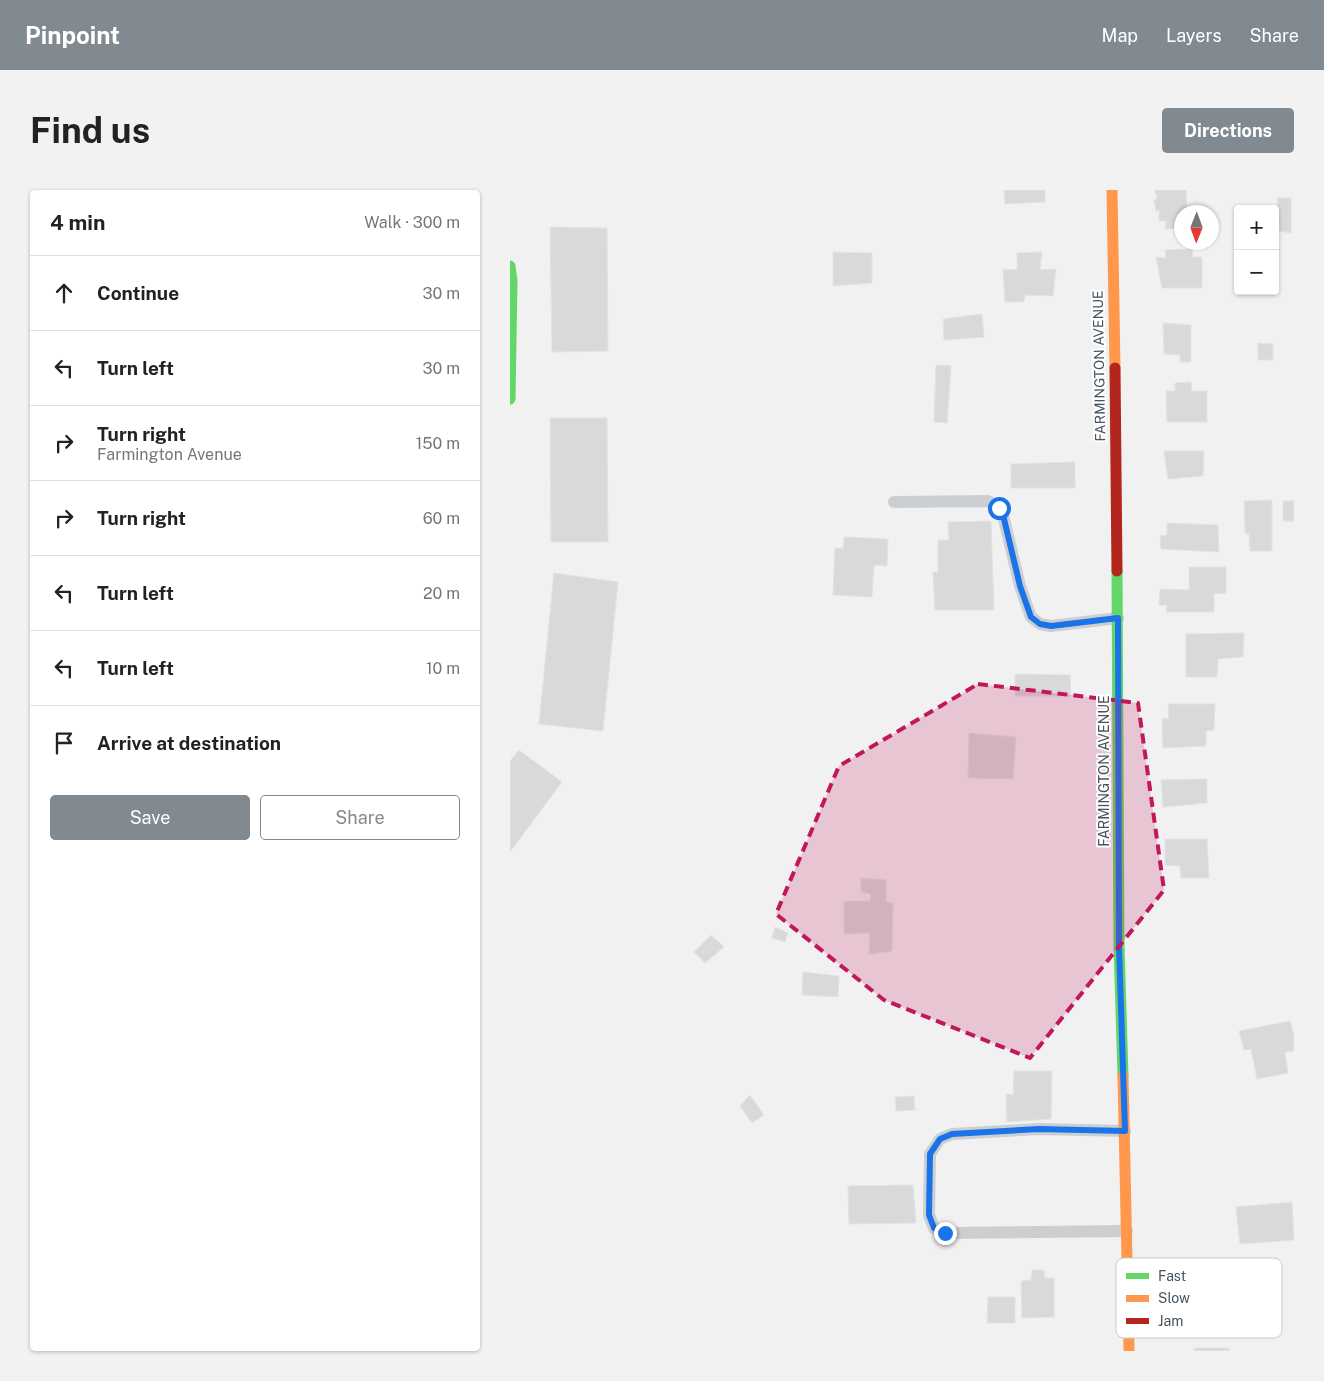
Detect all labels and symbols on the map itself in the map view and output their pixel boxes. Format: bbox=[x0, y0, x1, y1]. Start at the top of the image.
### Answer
north arrow bbox=[1174, 205, 1219, 250]
street label: FARMINGTON AVENUE bbox=[1090, 290, 1108, 442]
route start bbox=[988, 497, 1011, 520]
street label: FARMINGTON AVENUE bbox=[1096, 695, 1112, 847]
route end bbox=[934, 1222, 957, 1245]
legend bbox=[1116, 1258, 1282, 1338]
text: Fast bbox=[1158, 1268, 1186, 1284]
text: Slow bbox=[1158, 1290, 1190, 1306]
text: Jam bbox=[1158, 1313, 1183, 1329]

